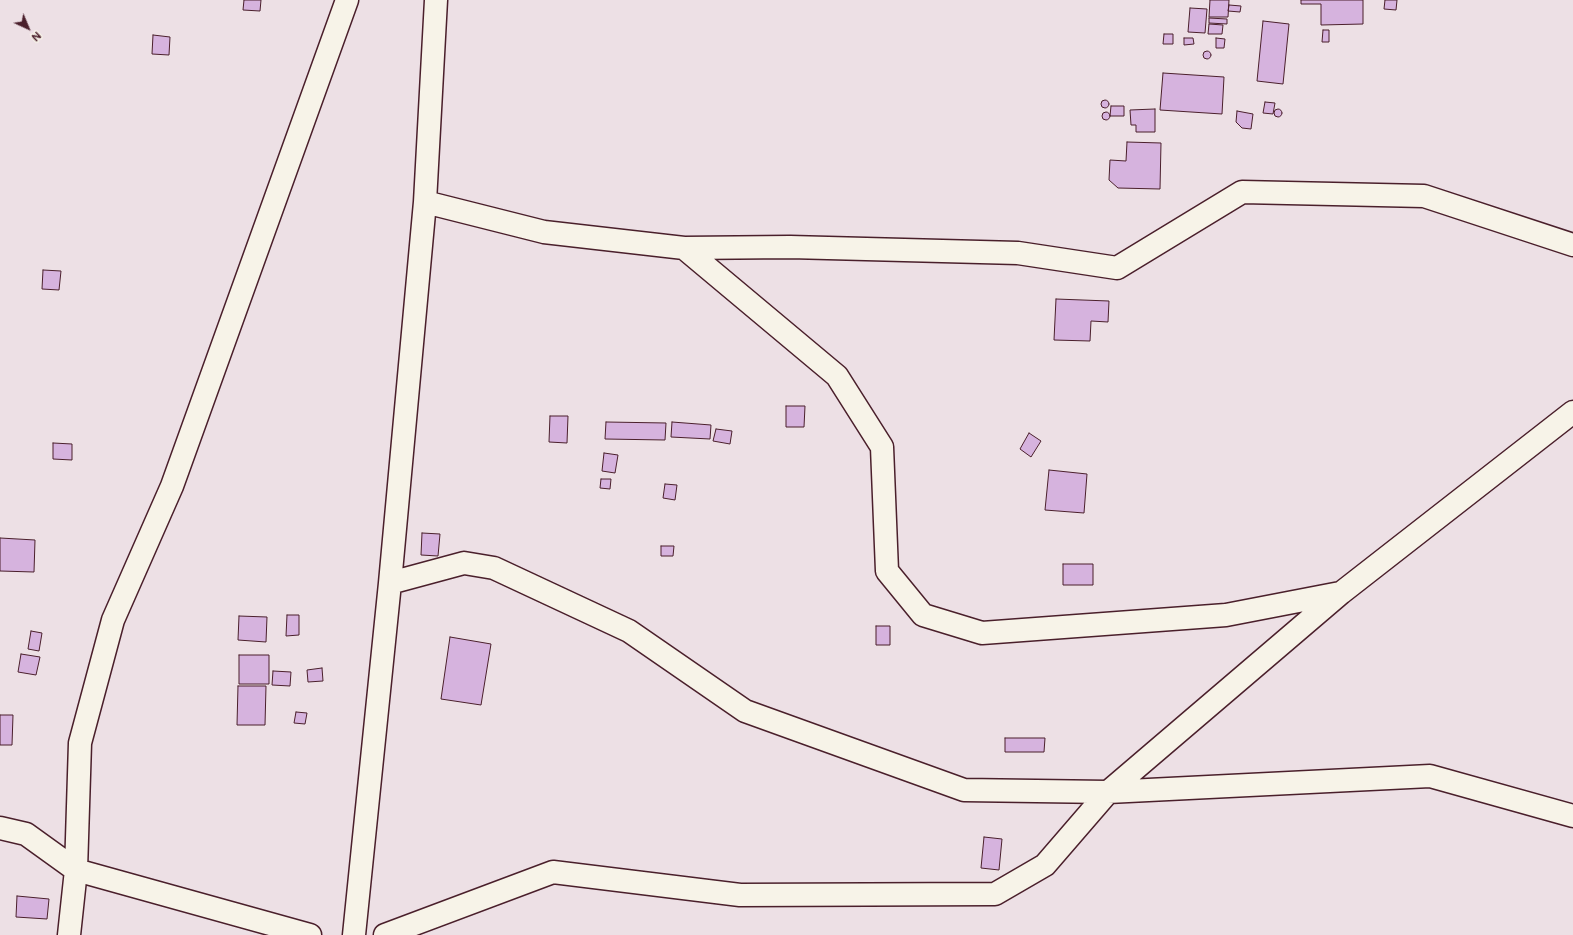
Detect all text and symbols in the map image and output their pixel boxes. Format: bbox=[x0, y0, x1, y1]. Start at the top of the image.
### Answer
north arrow bbox=[8, 8, 48, 48]
text: N bbox=[28, 29, 45, 45]

